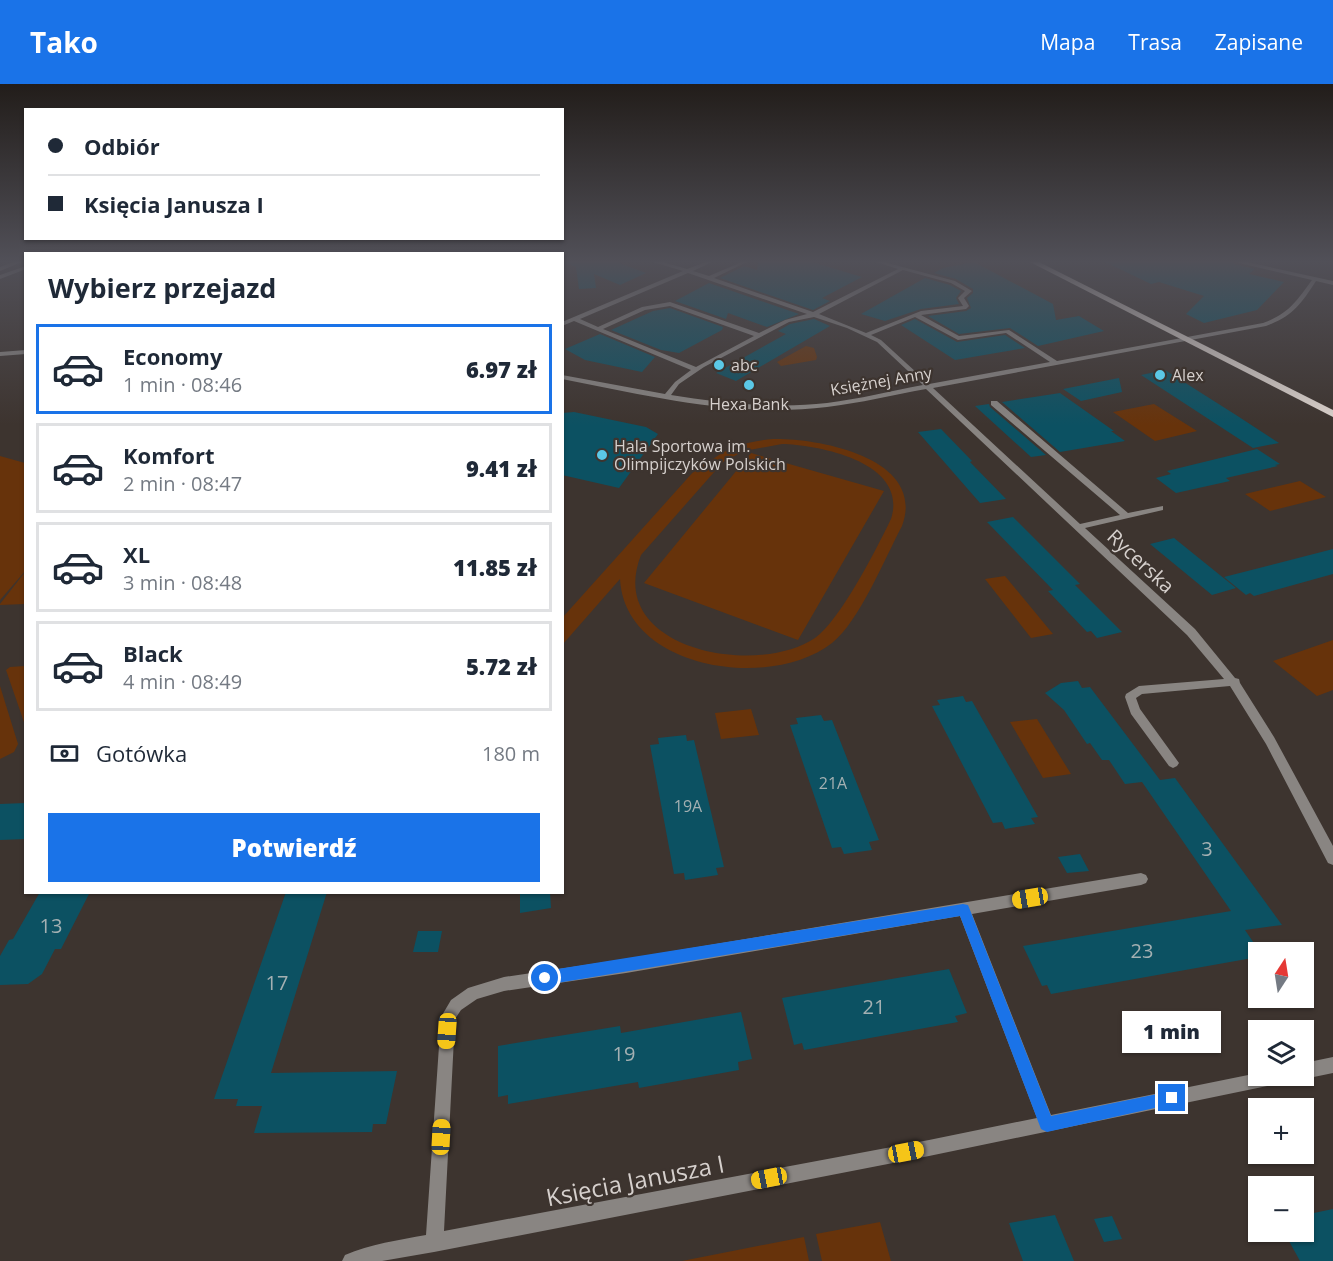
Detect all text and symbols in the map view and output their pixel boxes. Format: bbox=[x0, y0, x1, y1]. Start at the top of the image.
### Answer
text: Tako bbox=[30, 23, 98, 61]
text: Mapa bbox=[1040, 28, 1095, 56]
text: Trasa bbox=[1128, 28, 1182, 56]
text: Zapisane bbox=[1215, 28, 1303, 56]
text: Odbiór bbox=[84, 131, 160, 161]
text: Księcia Janusza I bbox=[84, 189, 264, 219]
text: Wybierz przejazd bbox=[48, 269, 276, 306]
text: Economy bbox=[123, 341, 222, 371]
icon: car bbox=[51, 342, 105, 396]
text: 6.97 zł bbox=[466, 354, 537, 384]
place label: abc bbox=[731, 354, 758, 376]
marker: abc bbox=[712, 358, 726, 372]
street label: Księżnej Anny bbox=[829, 361, 934, 401]
place label: Alex bbox=[1172, 364, 1204, 386]
marker: Alex bbox=[1153, 368, 1167, 382]
text: 1 min · 08:46 bbox=[123, 371, 242, 398]
marker: Hexa Bank bbox=[742, 378, 756, 392]
place label: Hexa Bank bbox=[709, 393, 789, 415]
place label: Hala Sportowa im. Olimpijczyków Polskich bbox=[614, 435, 786, 475]
text: Komfort bbox=[123, 440, 215, 470]
icon: car bbox=[51, 441, 105, 495]
marker: Hala Sportowa im. Olimpijczyków Polskich bbox=[595, 448, 609, 462]
text: 9.41 zł bbox=[466, 453, 537, 483]
text: 2 min · 08:47 bbox=[123, 470, 242, 497]
street label: Rycerska bbox=[1102, 523, 1180, 599]
text: XL bbox=[123, 539, 150, 569]
icon: car bbox=[51, 540, 105, 594]
text: 11.85 zł bbox=[453, 552, 537, 582]
text: 3 min · 08:48 bbox=[123, 569, 242, 596]
text: Black bbox=[123, 638, 183, 668]
icon: car bbox=[51, 639, 105, 693]
text: 5.72 zł bbox=[466, 651, 537, 681]
text: 4 min · 08:49 bbox=[123, 668, 242, 695]
icon: cash bbox=[48, 737, 81, 770]
text: Gotówka bbox=[96, 738, 187, 768]
text: 180 m bbox=[482, 740, 540, 767]
house number: 21A bbox=[819, 772, 848, 794]
house number: 19A bbox=[674, 795, 703, 817]
button: Potwierdź bbox=[48, 813, 540, 882]
house number: 3 bbox=[1201, 835, 1213, 862]
car bbox=[1011, 886, 1049, 910]
house number: 13 bbox=[40, 912, 62, 939]
house number: 23 bbox=[1131, 937, 1153, 964]
north arrow bbox=[1248, 942, 1314, 1008]
map controls bbox=[1248, 942, 1314, 1242]
route start bbox=[531, 964, 558, 991]
house number: 17 bbox=[266, 969, 288, 996]
house number: 21 bbox=[863, 993, 885, 1020]
callout: 1 min bbox=[1122, 1011, 1222, 1053]
car bbox=[437, 1012, 457, 1050]
text: 1 min bbox=[1143, 1018, 1200, 1045]
button: layers bbox=[1248, 1020, 1314, 1086]
house number: 19 bbox=[613, 1040, 635, 1067]
route end bbox=[1158, 1084, 1185, 1111]
button: + bbox=[1248, 1098, 1314, 1164]
car bbox=[431, 1119, 451, 1155]
car bbox=[887, 1140, 925, 1164]
street label: Księcia Janusza I bbox=[543, 1147, 727, 1213]
car bbox=[750, 1166, 788, 1190]
button: − bbox=[1248, 1176, 1314, 1242]

